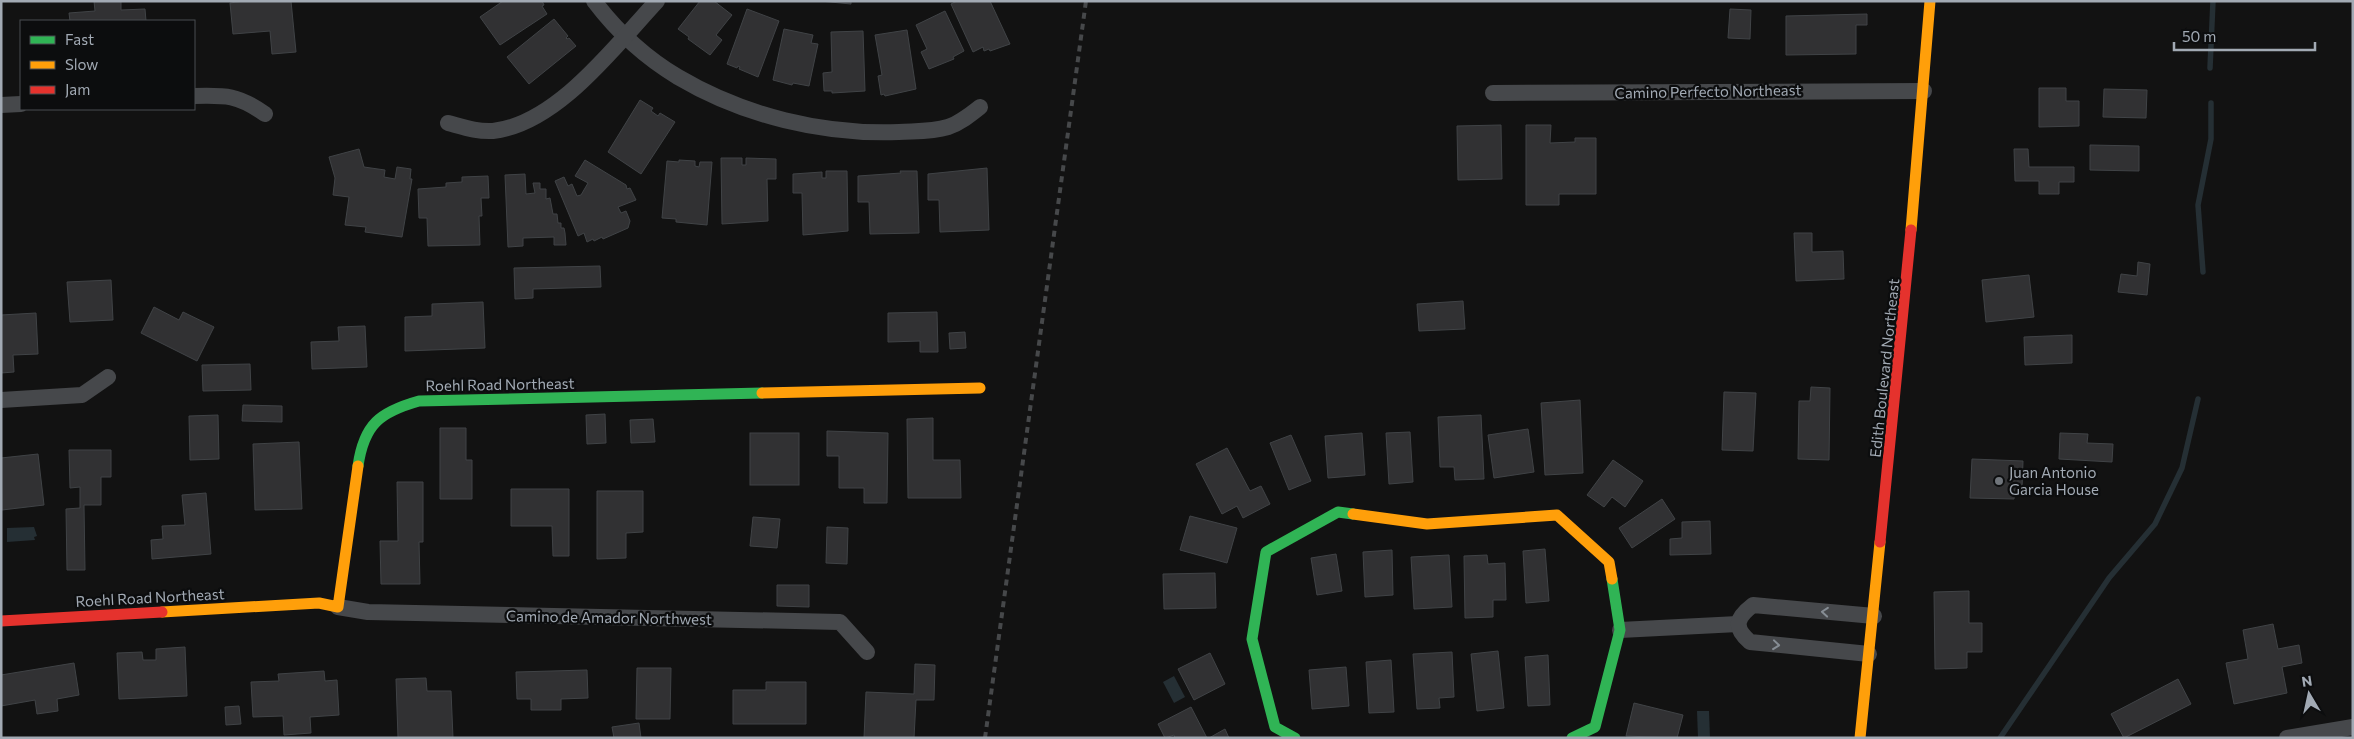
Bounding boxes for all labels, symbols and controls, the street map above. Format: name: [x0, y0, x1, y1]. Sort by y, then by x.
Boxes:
legend: [20, 20, 195, 110]
scale bar: [2174, 20, 2315, 52]
text: 50 m: [2182, 27, 2216, 45]
text: Fast: [65, 30, 94, 48]
text: Slow: [65, 55, 98, 73]
text: Jam: [65, 80, 90, 98]
street label: Camino Perfecto Northeast: [1614, 80, 1802, 102]
street label: Edith Boulevard Northeast: [1866, 278, 1902, 458]
street label: Roehl Road Northeast: [425, 374, 575, 394]
place label: Juan Antonio Garcia House: [2009, 463, 2099, 498]
marker: Juan Antonio Garcia House: [1993, 475, 2005, 487]
street label: Roehl Road Northeast: [75, 584, 225, 610]
street label: Camino de Amador Northwest: [506, 606, 712, 628]
one-way arrow: [1821, 607, 1829, 618]
one-way arrow: [1772, 639, 1780, 650]
north arrow: [2284, 669, 2334, 719]
text: N: [2300, 671, 2313, 690]

